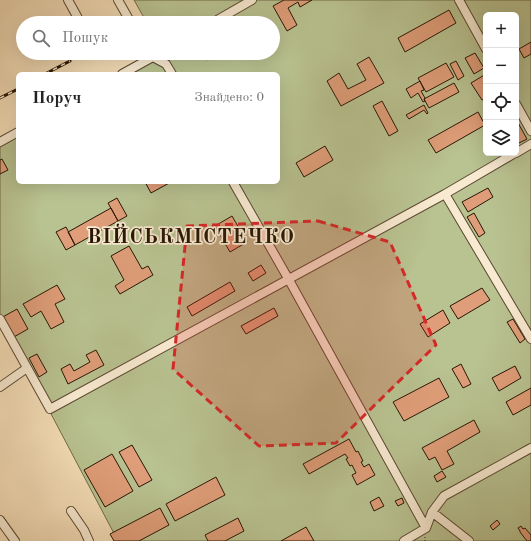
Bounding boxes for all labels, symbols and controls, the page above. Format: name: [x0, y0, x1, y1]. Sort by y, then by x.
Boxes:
map controls: [483, 12, 519, 156]
button: +: [483, 12, 519, 48]
search box: [16, 16, 280, 60]
icon: search: [30, 27, 52, 49]
text: Пошук: [62, 31, 108, 46]
button: −: [483, 48, 519, 84]
button: locate: [483, 84, 519, 120]
text: Поруч: [32, 90, 81, 107]
text: Знайдено: 0: [195, 91, 264, 104]
button: layers: [483, 120, 519, 156]
district label: ВІЙСЬКМІСТЕЧКО: [87, 223, 295, 248]

